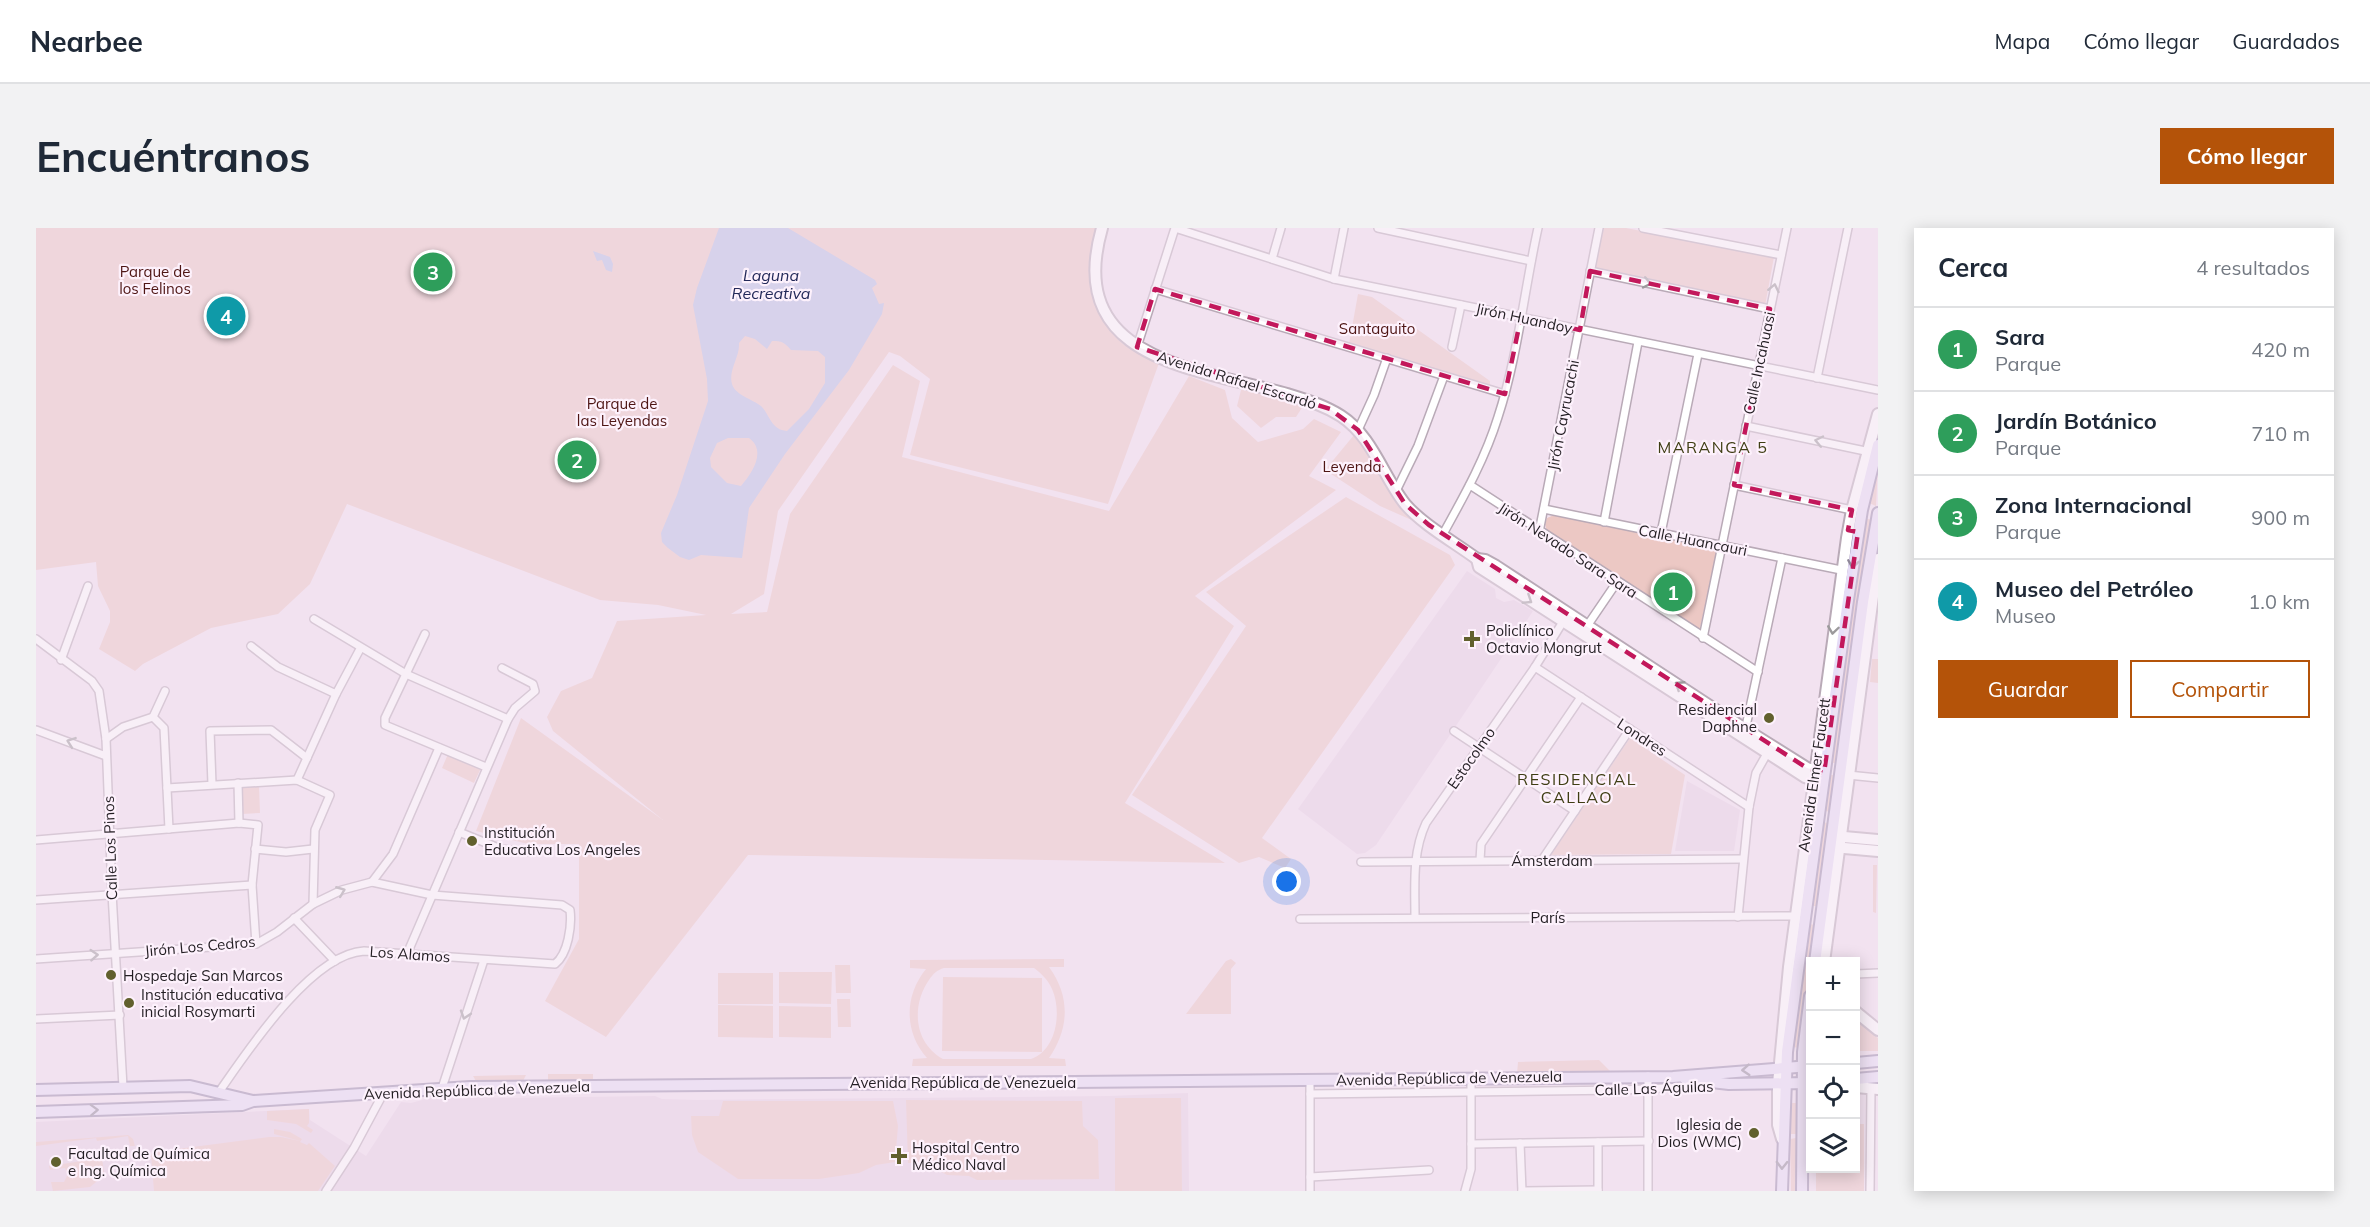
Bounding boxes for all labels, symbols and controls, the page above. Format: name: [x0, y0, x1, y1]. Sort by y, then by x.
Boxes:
text: Nearbee: [30, 24, 143, 59]
text: Mapa: [1995, 28, 2050, 54]
text: Cómo llegar: [2083, 28, 2199, 54]
text: Guardados: [2232, 28, 2340, 54]
button: Cómo llegar: [2160, 128, 2334, 184]
text: Encuéntranos: [36, 130, 310, 183]
pin: 3: [414, 250, 452, 294]
text: Cerca: [1938, 251, 2008, 284]
text: 4 resultados: [2196, 255, 2310, 280]
park label: Parque de los Felinos: [119, 262, 191, 298]
water label: Laguna Recreativa: [732, 265, 811, 303]
one-way arrow: [1642, 276, 1652, 289]
one-way arrow: [1767, 283, 1780, 293]
pin: 4: [206, 294, 246, 338]
street label: Jirón Huandoy: [1474, 298, 1574, 338]
street label: Calle Incahuasi: [1739, 310, 1779, 416]
park label: Santaguito: [1339, 319, 1415, 338]
text: Sara: [1995, 323, 2045, 351]
text: 1: [1952, 337, 1964, 362]
text: 420 m: [2251, 337, 2310, 362]
street label: Avenida Rafael Escardó: [1155, 347, 1319, 413]
text: Parque: [1995, 351, 2061, 376]
street label: Jirón Cayrucachi: [1543, 358, 1583, 472]
park label: Parque de las Leyendas: [577, 394, 667, 430]
text: Jardín Botánico: [1995, 407, 2157, 435]
text: 2: [1952, 421, 1964, 446]
text: 710 m: [2251, 421, 2310, 446]
one-way arrow: [1814, 435, 1824, 448]
text: Parque: [1995, 435, 2061, 460]
district label: MARANGA 5: [1658, 437, 1768, 457]
pin: 2: [558, 438, 596, 482]
park label: Leyenda: [1323, 457, 1381, 476]
text: Zona Internacional: [1995, 491, 2192, 519]
street label: Jirón Nevado Sara Sara: [1495, 498, 1641, 602]
text: 3: [1952, 505, 1964, 530]
text: 900 m: [2251, 505, 2310, 530]
text: Parque: [1995, 519, 2061, 544]
street label: Calle Huancauri: [1637, 520, 1749, 560]
one-way arrow: [1847, 559, 1860, 569]
pin: 1: [1654, 570, 1692, 614]
text: Museo del Petróleo: [1995, 575, 2194, 603]
text: 4: [1952, 589, 1964, 614]
text: 1.0 km: [2248, 589, 2310, 614]
one-way arrow: [1521, 592, 1532, 603]
text: Museo: [1995, 603, 2056, 628]
place label: Policlínico Octavio Mongrut: [1486, 621, 1602, 657]
one-way arrow: [1828, 625, 1840, 634]
marker: Policlínico Octavio Mongrut: [1463, 630, 1481, 648]
button: Guardar: [1938, 660, 2118, 718]
button: Compartir: [2130, 660, 2310, 718]
one-way arrow: [1675, 681, 1686, 692]
street label: Avenida Elmer Faucett: [1794, 697, 1834, 853]
place label: Residencial Daphne: [1678, 700, 1757, 736]
marker: Residencial Daphne: [1762, 711, 1776, 725]
street label: Londres: [1614, 714, 1670, 760]
street label: Estocolmo: [1443, 723, 1499, 793]
one-way arrow: [67, 737, 78, 749]
district label: RESIDENCIAL CALLAO: [1517, 769, 1637, 807]
street label: Calle Los Pinos: [99, 796, 121, 900]
place label: Institución Educativa Los Angeles: [484, 823, 641, 859]
marker: Institución Educativa Los Angeles: [465, 834, 479, 848]
street label: Ámsterdam: [1511, 851, 1593, 870]
your location: [1272, 867, 1301, 896]
one-way arrow: [335, 886, 346, 898]
street label: París: [1531, 908, 1565, 927]
street label: Jirón Los Cedros: [144, 932, 256, 960]
street label: Los Alamos: [369, 942, 451, 966]
one-way arrow: [90, 948, 99, 961]
map controls: [1806, 957, 1860, 1173]
button: +: [1806, 957, 1860, 1011]
place label: Hospedaje San Marcos: [123, 966, 283, 985]
marker: Hospedaje San Marcos: [104, 968, 118, 982]
place label: Institución educativa inicial Rosymarti: [141, 985, 284, 1021]
marker: Institución educativa inicial Rosymarti: [122, 996, 136, 1010]
one-way arrow: [460, 1009, 473, 1020]
button: −: [1806, 1011, 1860, 1065]
one-way arrow: [1742, 1064, 1751, 1077]
button: locate: [1806, 1065, 1860, 1119]
street label: Avenida República de Venezuela: [1336, 1067, 1562, 1089]
street label: Avenida República de Venezuela: [850, 1073, 1076, 1092]
street label: Calle Las Águilas: [1594, 1076, 1714, 1100]
street label: Avenida República de Venezuela: [364, 1077, 590, 1103]
one-way arrow: [90, 1104, 99, 1116]
place label: Iglesia de Dios (WMC): [1658, 1115, 1742, 1151]
button: layers: [1806, 1119, 1860, 1173]
marker: Iglesia de Dios (WMC): [1747, 1126, 1761, 1140]
place label: Hospital Centro Médico Naval: [912, 1138, 1020, 1174]
place label: Facultad de Química e Ing. Química: [68, 1144, 210, 1180]
marker: Hospital Centro Médico Naval: [890, 1147, 908, 1165]
marker: Facultad de Química e Ing. Química: [49, 1155, 63, 1169]
one-way arrow: [1776, 1161, 1788, 1170]

